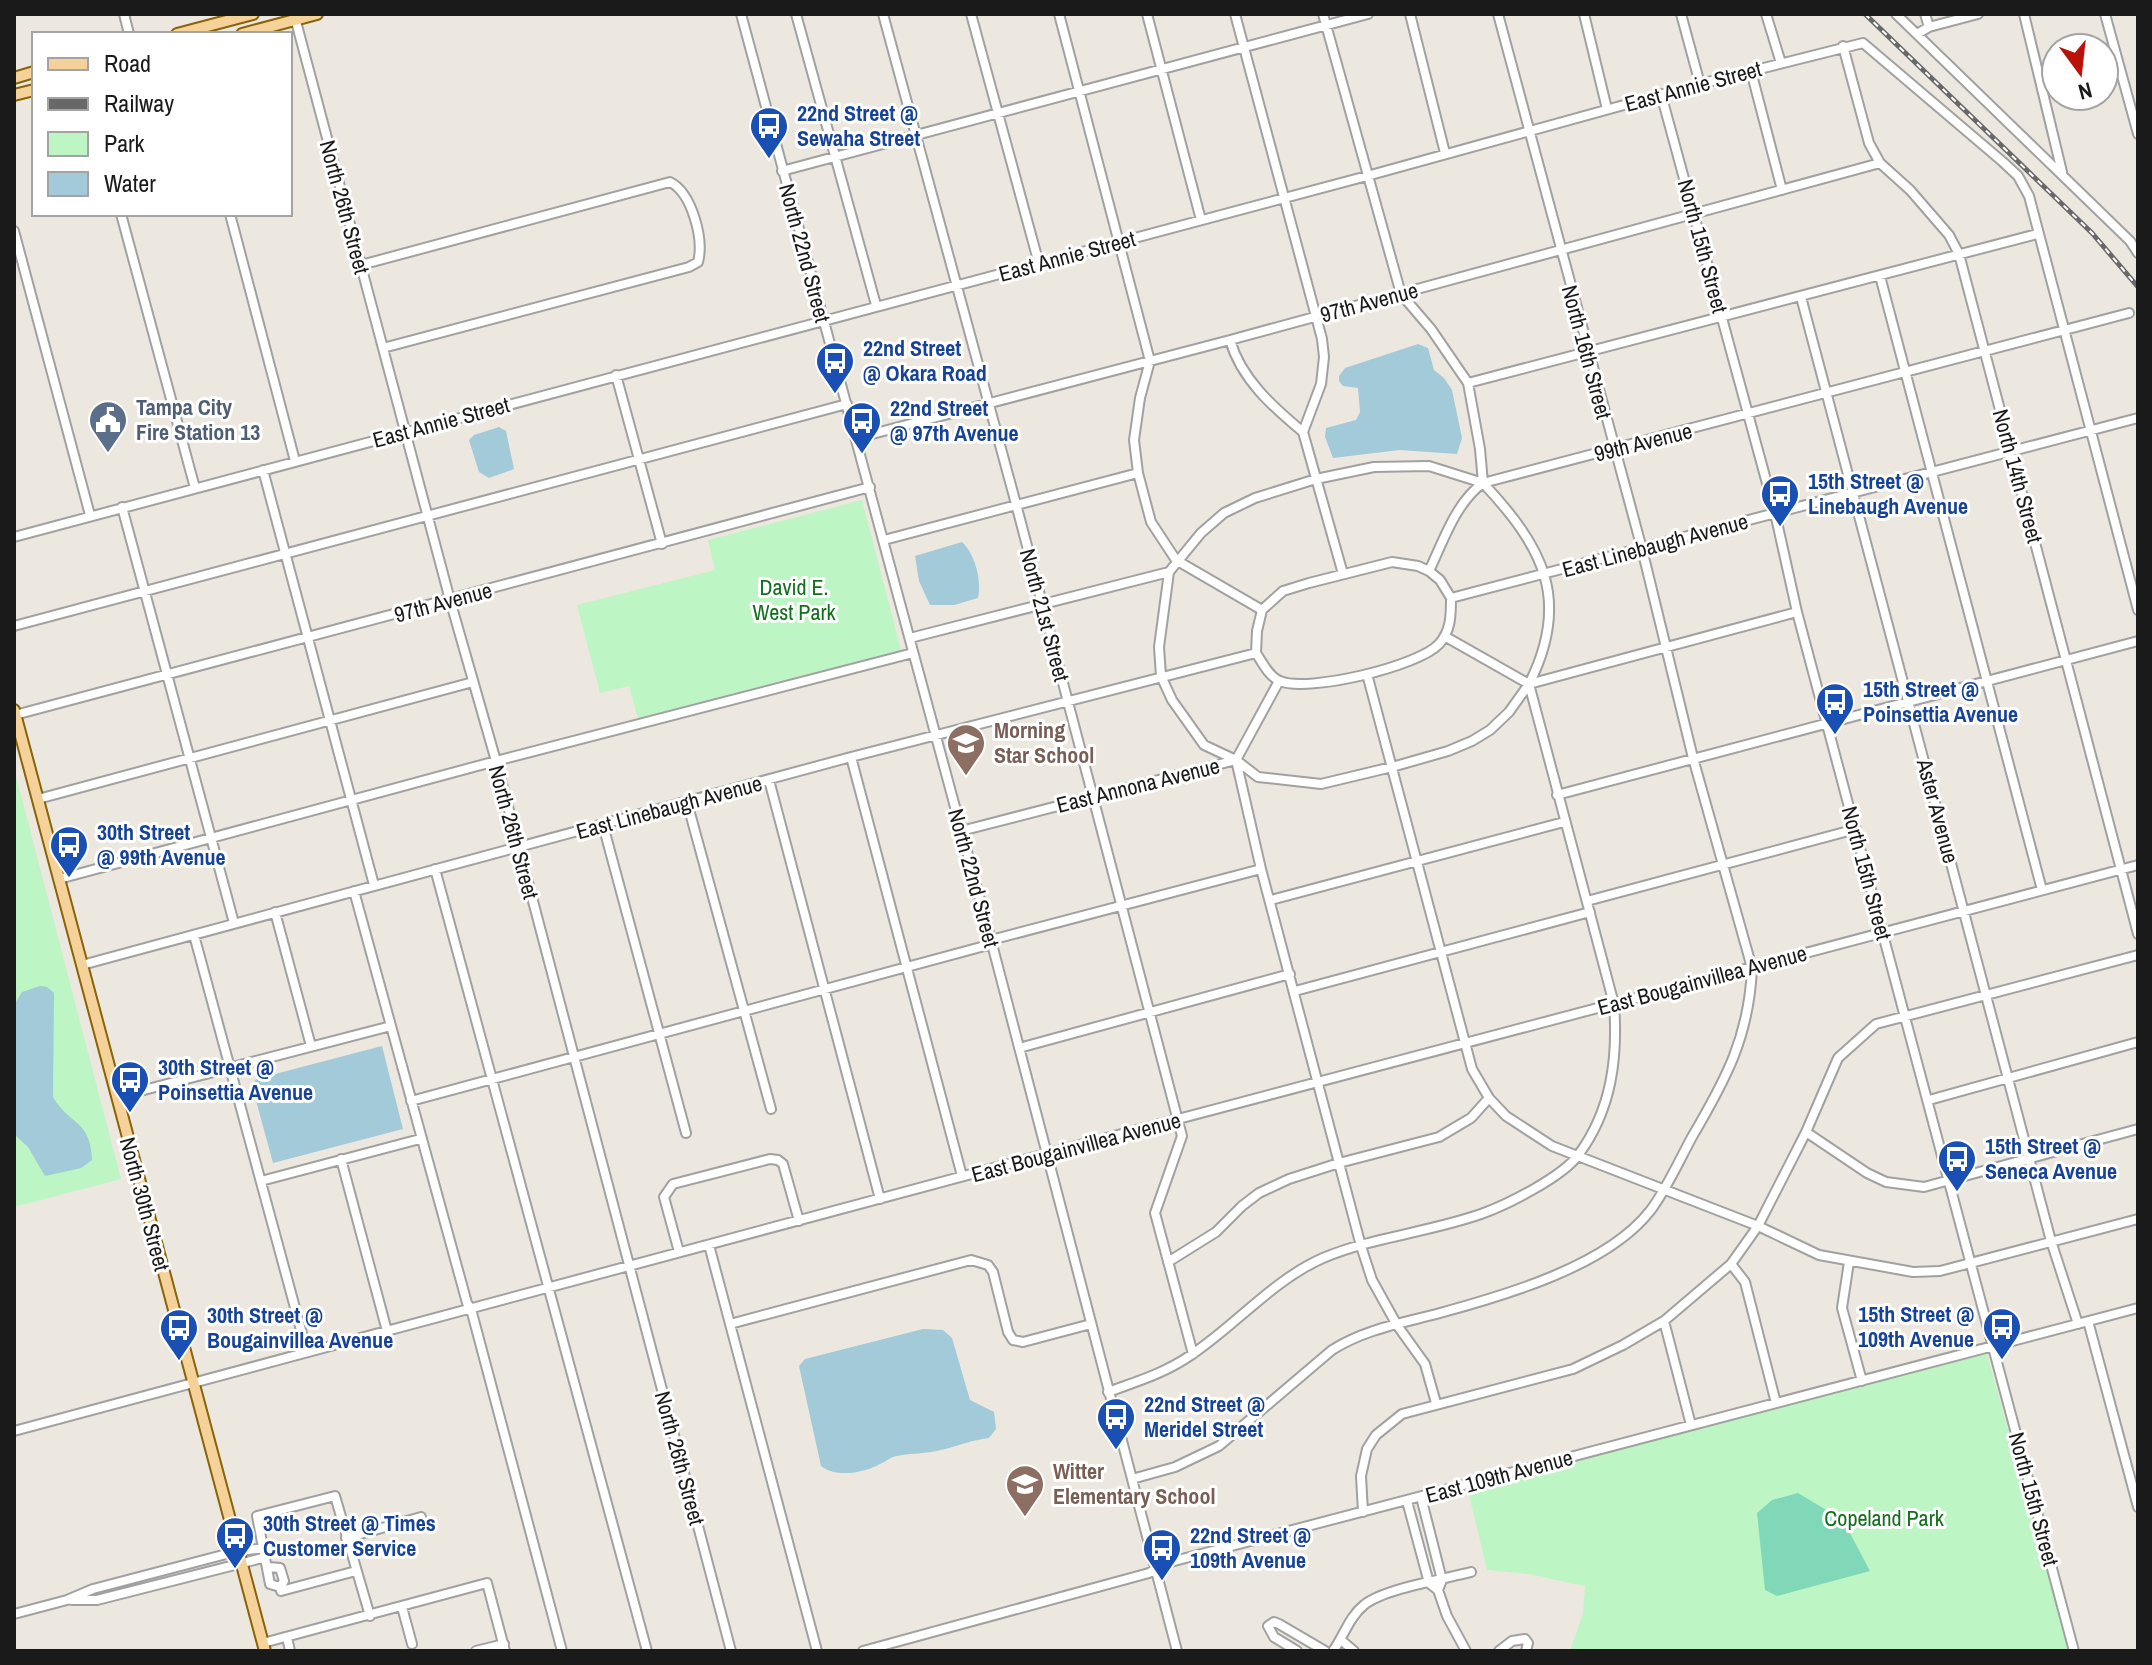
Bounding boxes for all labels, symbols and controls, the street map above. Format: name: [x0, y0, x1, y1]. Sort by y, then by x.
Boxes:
legend: [32, 32, 292, 216]
north arrow: [2040, 32, 2120, 112]
text: Road: [104, 47, 151, 79]
street label: East Annie Street: [1621, 53, 1765, 119]
text: N: [2075, 75, 2095, 107]
text: Railway: [104, 87, 174, 119]
place label: 22nd Street @ Sewaha Street: [797, 98, 920, 153]
bus stop icon: 22nd Street @ Sewaha Street: [748, 105, 790, 160]
text: Park: [104, 127, 145, 159]
street label: North 26th Street: [313, 137, 377, 277]
text: Water: [104, 167, 156, 199]
street label: North 15th Street: [1671, 176, 1735, 316]
street label: North 22nd Street: [772, 180, 838, 326]
street label: East Annie Street: [995, 223, 1139, 289]
street label: 97th Avenue: [1317, 275, 1421, 329]
street label: North 16th Street: [1555, 282, 1619, 422]
place label: 22nd Street @ Okara Road: [863, 333, 987, 388]
bus stop icon: 22nd Street @ Okara Road: [814, 340, 856, 395]
street label: East Annie Street: [369, 389, 513, 455]
place label: Tampa City Fire Station 13: [136, 392, 260, 447]
place label: 22nd Street @ 97th Avenue: [890, 393, 1019, 448]
public building icon: Tampa City Fire Station 13: [87, 399, 129, 454]
bus stop icon: 22nd Street @ 97th Avenue: [841, 400, 883, 455]
street label: North 14th Street: [1986, 406, 2050, 546]
street label: 99th Avenue: [1591, 415, 1695, 469]
place label: 15th Street @ Linebaugh Avenue: [1808, 466, 1968, 521]
bus stop icon: 15th Street @ Linebaugh Avenue: [1759, 473, 1801, 528]
street label: East Linebaugh Avenue: [1559, 506, 1751, 584]
street label: North 21st Street: [1013, 545, 1077, 685]
park label: David E. West Park: [753, 572, 836, 627]
street label: 97th Avenue: [391, 575, 495, 629]
place label: 15th Street @ Poinsettia Avenue: [1863, 674, 2018, 729]
bus stop icon: 15th Street @ Poinsettia Avenue: [1814, 681, 1856, 736]
place label: Morning Star School: [994, 715, 1094, 770]
school or university icon: Morning Star School: [945, 722, 987, 777]
street label: East Annona Avenue: [1053, 750, 1223, 820]
street label: Aster Avenue: [1909, 754, 1966, 867]
street label: North 26th Street: [482, 762, 546, 902]
street label: East Linebaugh Avenue: [573, 768, 765, 846]
street label: North 15th Street: [1835, 803, 1899, 943]
street label: North 22nd Street: [941, 805, 1007, 951]
place label: 30th Street @ 99th Avenue: [97, 817, 226, 872]
bus stop icon: 30th Street @ 99th Avenue: [48, 824, 90, 879]
street label: East Bougainvillea Avenue: [1594, 938, 1810, 1022]
place label: 30th Street @ Poinsettia Avenue: [158, 1052, 313, 1107]
bus stop icon: 30th Street @ Poinsettia Avenue: [109, 1059, 151, 1114]
street label: East Bougainvillea Avenue: [968, 1105, 1184, 1189]
place label: 15th Street @ Seneca Avenue: [1985, 1131, 2117, 1186]
street label: North 30th Street: [113, 1134, 177, 1274]
bus stop icon: 15th Street @ Seneca Avenue: [1936, 1138, 1978, 1193]
place label: 15th Street @ 109th Avenue: [1858, 1299, 1974, 1354]
place label: 30th Street @ Bougainvillea Avenue: [207, 1300, 393, 1355]
bus stop icon: 15th Street @ 109th Avenue: [1981, 1306, 2023, 1361]
bus stop icon: 30th Street @ Bougainvillea Avenue: [158, 1307, 200, 1362]
street label: North 26th Street: [648, 1388, 712, 1528]
place label: 22nd Street @ Meridel Street: [1144, 1389, 1265, 1444]
bus stop icon: 22nd Street @ Meridel Street: [1095, 1396, 1137, 1451]
street label: North 15th Street: [2002, 1429, 2066, 1569]
street label: East 109th Avenue: [1422, 1442, 1576, 1510]
place label: Witter Elementary School: [1053, 1456, 1215, 1511]
school or university icon: Witter Elementary School: [1004, 1463, 1046, 1518]
park label: Copeland Park: [1824, 1503, 1945, 1533]
place label: 30th Street @ Times Customer Service: [263, 1508, 436, 1563]
bus stop icon: 30th Street @ Times Customer Service: [214, 1515, 256, 1570]
place label: 22nd Street @ 109th Avenue: [1190, 1520, 1311, 1575]
bus stop icon: 22nd Street @ 109th Avenue: [1141, 1527, 1183, 1582]

